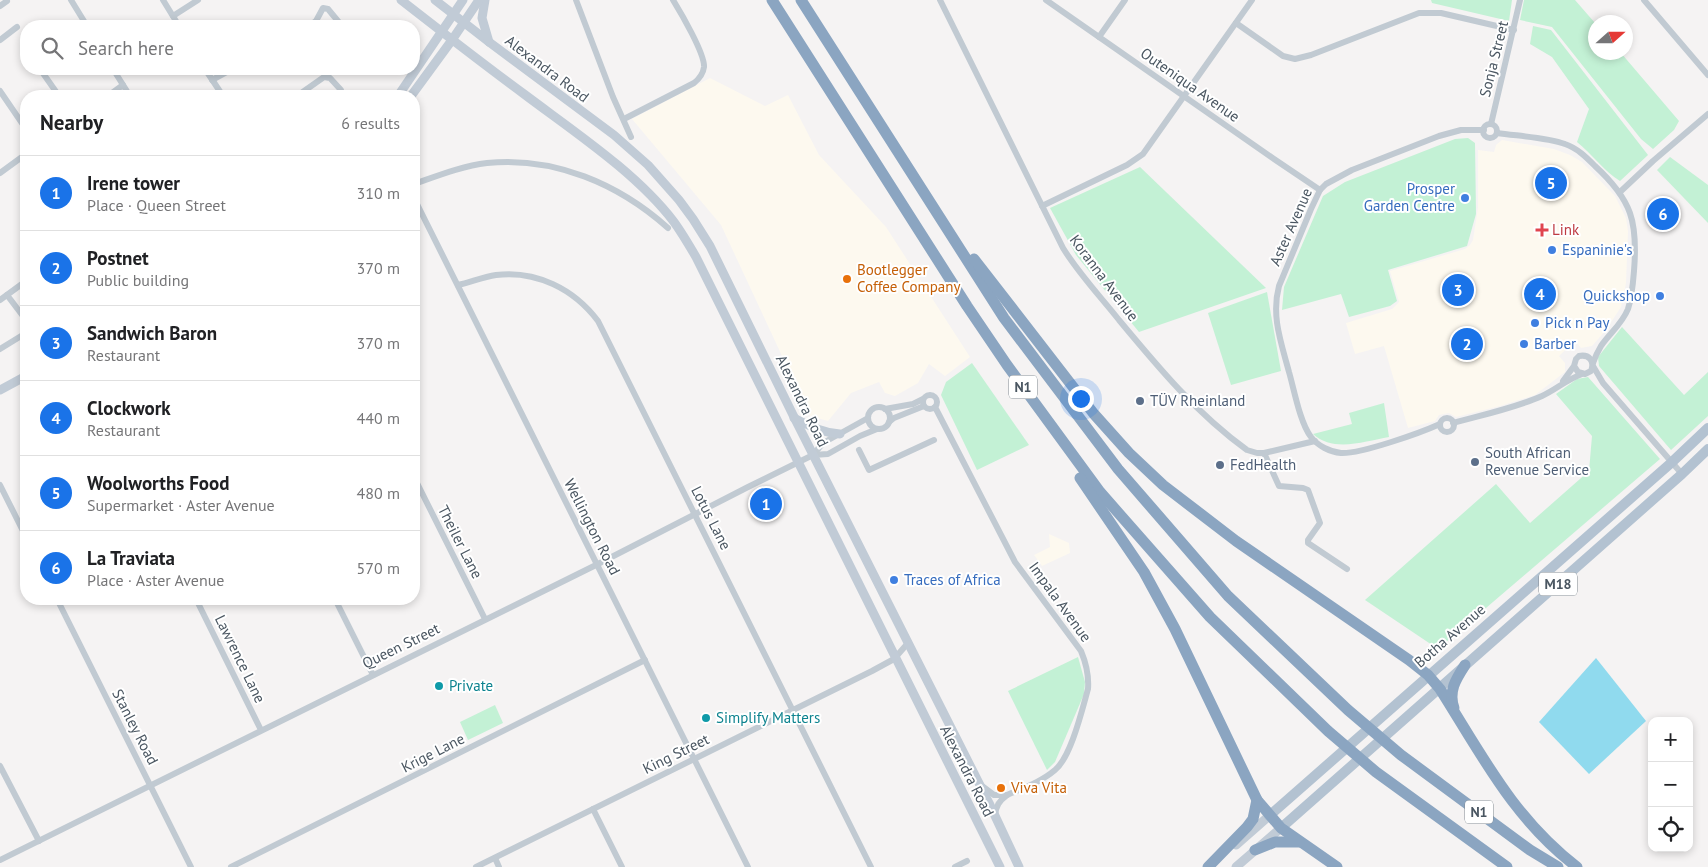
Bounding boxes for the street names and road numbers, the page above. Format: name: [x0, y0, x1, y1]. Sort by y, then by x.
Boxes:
street label: Sonja Street: [1475, 19, 1512, 99]
street label: Alexandra Road: [502, 31, 593, 106]
street label: Outeniqua Avenue: [1137, 43, 1244, 126]
street label: Aster Avenue: [1265, 185, 1316, 269]
street label: Koranna Avenue: [1066, 231, 1143, 325]
street label: Alexandra Road: [772, 352, 833, 450]
road number: N1: [1009, 376, 1037, 398]
street label: Wellington Road: [560, 476, 625, 578]
street label: Lotus Lane: [687, 483, 736, 553]
street label: Theiler Lane: [434, 502, 487, 582]
street label: Impala Avenue: [1025, 558, 1096, 645]
road number: M18: [1539, 572, 1577, 596]
street label: Botha Avenue: [1410, 600, 1489, 672]
street label: Lawrence Lane: [211, 612, 270, 706]
street label: Queen Street: [359, 619, 443, 672]
street label: Stanley Road: [108, 686, 163, 768]
street label: Alexandra Road: [936, 722, 999, 820]
street label: Krige Lane: [398, 729, 467, 777]
street label: King Street: [639, 729, 712, 778]
road number: N1: [1465, 800, 1493, 824]

